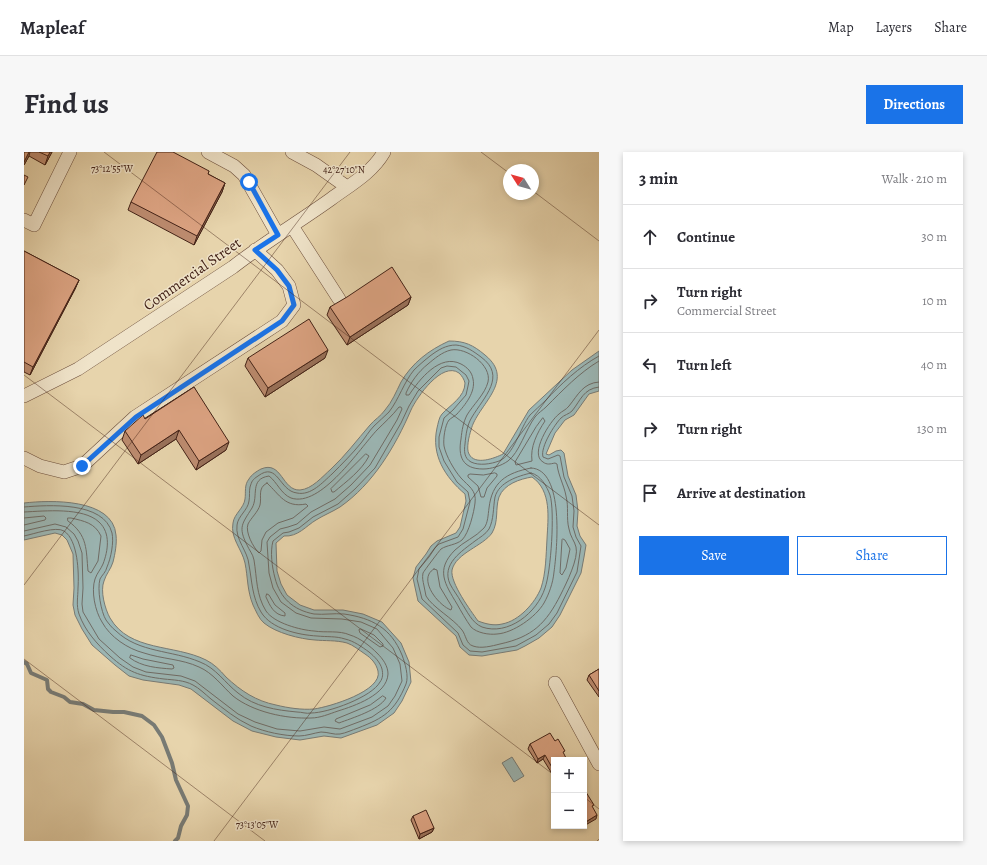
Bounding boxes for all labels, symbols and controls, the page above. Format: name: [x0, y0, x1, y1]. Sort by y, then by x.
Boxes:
text: Mapleaf: [20, 15, 85, 41]
text: Map: [828, 18, 854, 37]
text: Layers: [876, 18, 912, 37]
text: Share: [934, 18, 967, 37]
text: Find us: [24, 85, 109, 123]
button: Directions: [866, 85, 963, 124]
text: 73°12'55"W: [91, 162, 134, 175]
text: 42°27'10"N: [323, 163, 365, 176]
north arrow: [503, 164, 539, 200]
text: 3 min: [639, 167, 678, 190]
text: Walk · 210 m: [882, 170, 947, 187]
route start: [240, 173, 258, 191]
icon: ahead: [639, 226, 661, 248]
text: Continue: [677, 227, 735, 247]
text: 30 m: [921, 228, 947, 245]
street label: Commercial Street: [139, 233, 245, 315]
text: Turn right: [677, 282, 742, 302]
icon: right: [639, 290, 661, 312]
text: 10 m: [922, 292, 947, 309]
text: Commercial Street: [677, 302, 777, 319]
icon: left: [639, 354, 661, 376]
text: Turn left: [677, 355, 732, 375]
text: 40 m: [921, 356, 947, 373]
icon: right: [639, 418, 661, 440]
text: Turn right: [677, 419, 742, 439]
text: 130 m: [917, 420, 947, 437]
route end: [73, 457, 91, 475]
icon: arrive: [639, 482, 661, 504]
text: Arrive at destination: [677, 483, 806, 503]
button: Save: [639, 536, 789, 575]
button: Share: [797, 536, 947, 575]
map controls: [551, 757, 587, 829]
button: +: [551, 757, 587, 793]
button: −: [551, 793, 587, 829]
text: 73°13'05"W: [236, 818, 279, 831]

